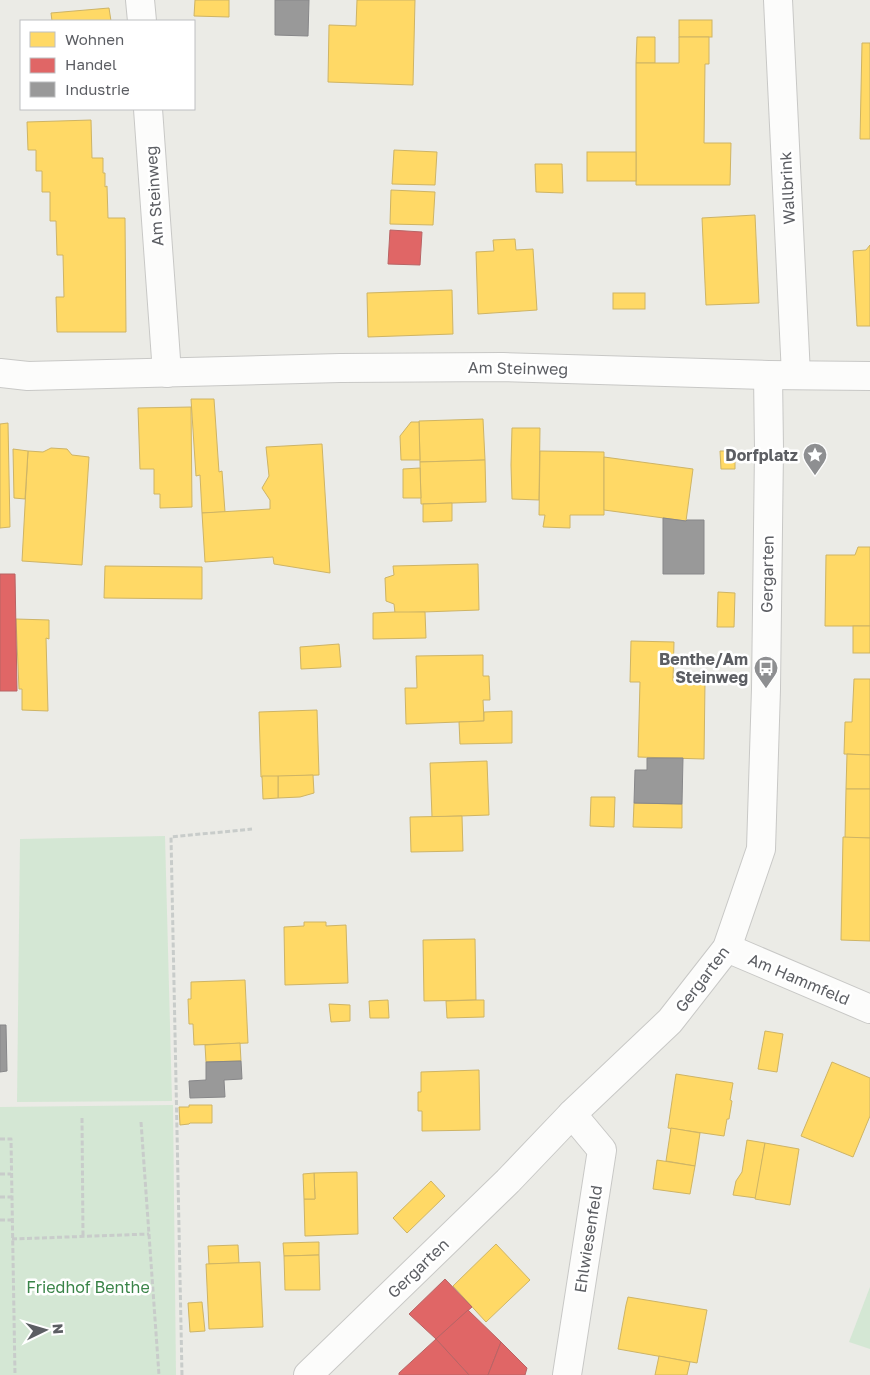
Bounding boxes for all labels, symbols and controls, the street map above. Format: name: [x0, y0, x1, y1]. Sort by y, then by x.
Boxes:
legend: [20, 20, 195, 110]
text: Wohnen: [65, 30, 124, 48]
text: Handel: [65, 55, 117, 73]
text: Industrie: [65, 80, 130, 98]
street label: Am Steinweg: [141, 145, 167, 247]
street label: Wallbrink: [775, 151, 799, 225]
street label: Am Steinweg: [468, 357, 568, 379]
place icon: Dorfplatz: [802, 442, 828, 476]
place label: Dorfplatz: [725, 445, 798, 465]
street label: Gergarten: [756, 535, 778, 613]
place label: Benthe/Am Steinweg: [659, 649, 748, 687]
bus stop icon: Benthe/Am Steinweg: [753, 655, 779, 689]
street label: Gergarten: [671, 942, 733, 1016]
street label: Am Hammfeld: [745, 949, 853, 1009]
street label: Ehlwiesenfeld: [570, 1184, 606, 1294]
street label: Gergarten: [383, 1234, 453, 1302]
park label: Friedhof Benthe: [26, 1277, 150, 1297]
north arrow: [20, 1305, 70, 1355]
text: N: [50, 1323, 67, 1335]

